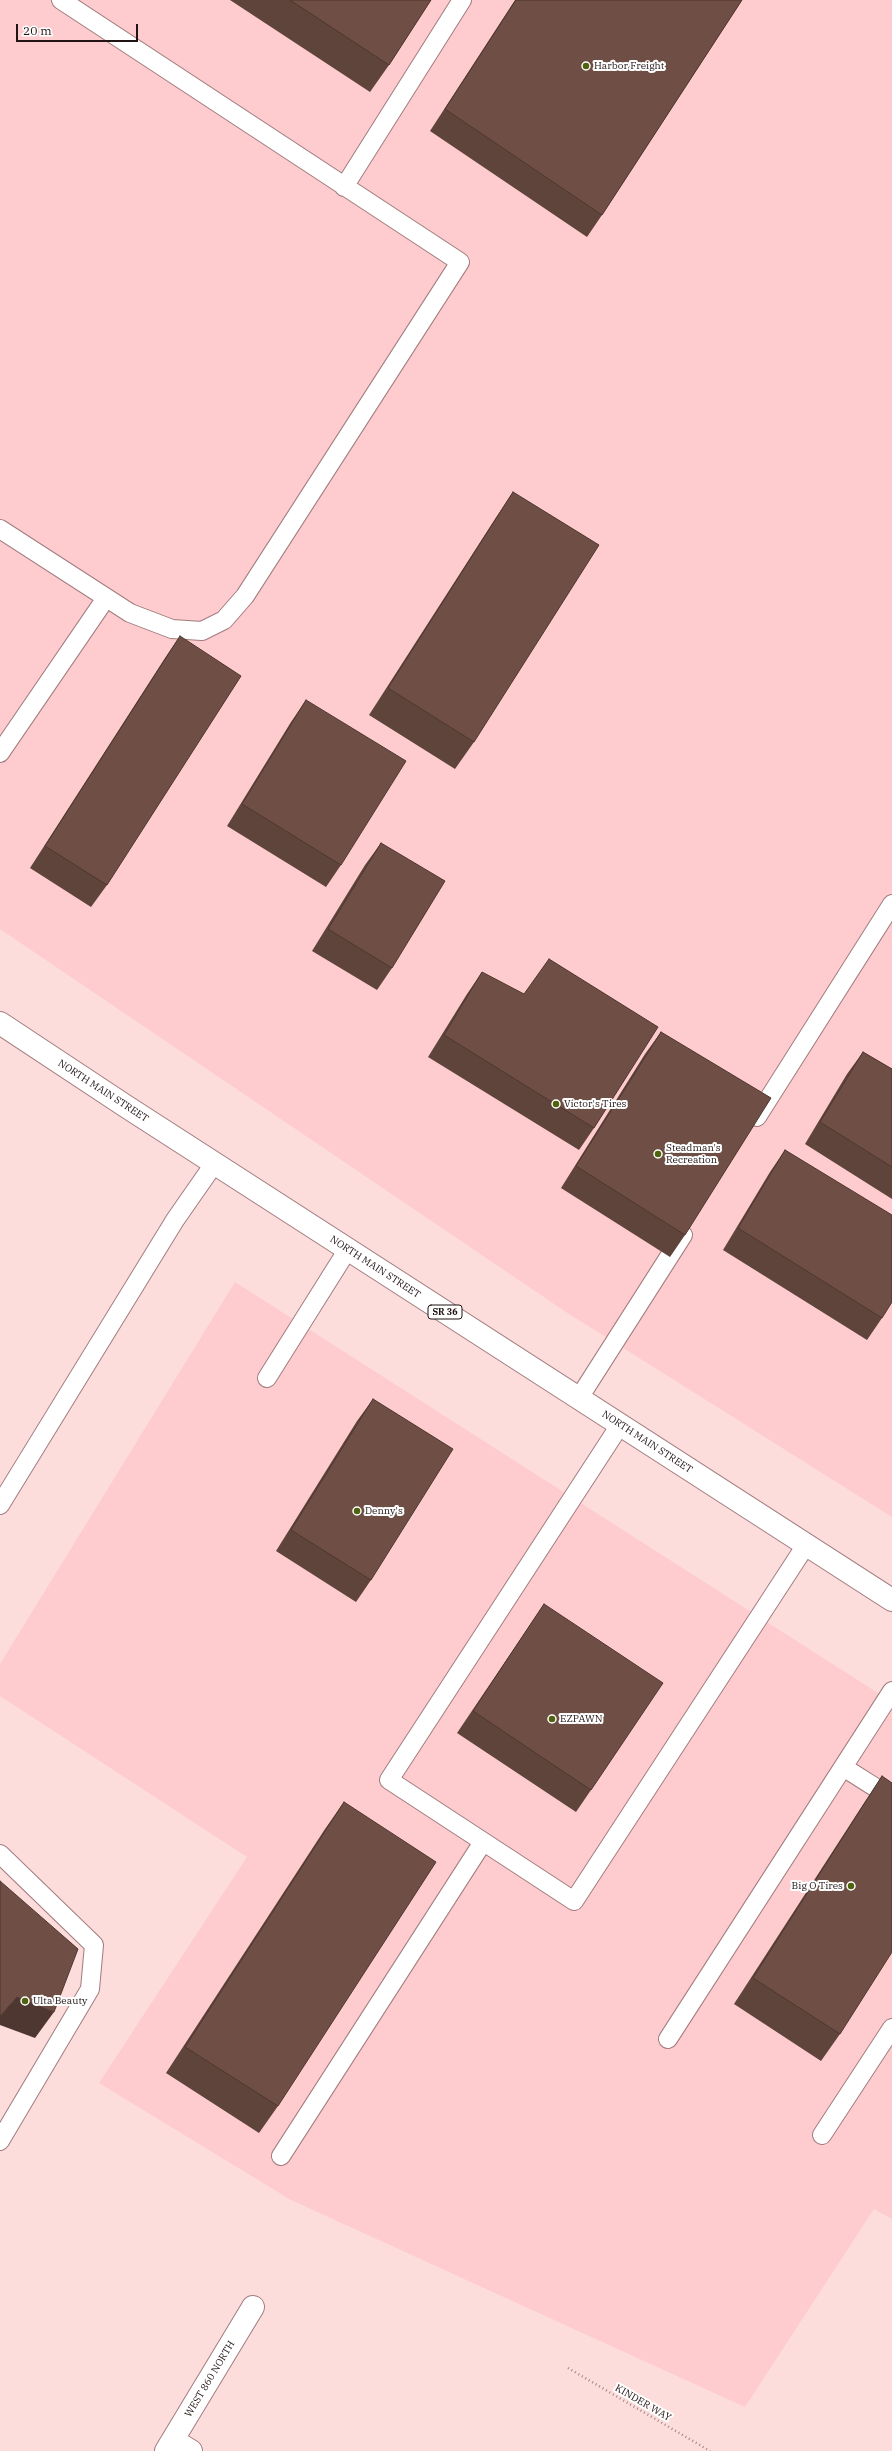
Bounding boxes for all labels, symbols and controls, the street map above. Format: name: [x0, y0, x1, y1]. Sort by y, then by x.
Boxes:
scale bar: [18, 16, 140, 42]
text: 20 m: [23, 23, 52, 38]
place label: Harbor Freight: [594, 60, 664, 72]
marker: Harbor Freight: [581, 61, 591, 71]
street label: NORTH MAIN STREET: [55, 1057, 151, 1125]
place label: Victor's Tires: [564, 1098, 626, 1110]
marker: Victor's Tires: [551, 1099, 561, 1109]
place label: Steadman's Recreation: [666, 1142, 721, 1166]
marker: Steadman's Recreation: [653, 1149, 663, 1159]
street label: NORTH MAIN STREET: [327, 1233, 423, 1301]
road number: SR 36: [428, 1305, 462, 1319]
street label: NORTH MAIN STREET: [599, 1408, 695, 1476]
place label: Denny's: [365, 1505, 403, 1517]
marker: Denny's: [352, 1506, 362, 1516]
place label: EZPAWN: [560, 1713, 603, 1725]
marker: EZPAWN: [547, 1714, 557, 1724]
place label: Big O Tires: [792, 1880, 843, 1892]
marker: Big O Tires: [846, 1881, 856, 1891]
place label: Ulta Beauty: [33, 1995, 87, 2007]
marker: Ulta Beauty: [20, 1996, 30, 2006]
street label: WEST 860 NORTH: [183, 2339, 237, 2419]
street label: KINDER WAY: [613, 2382, 673, 2424]

